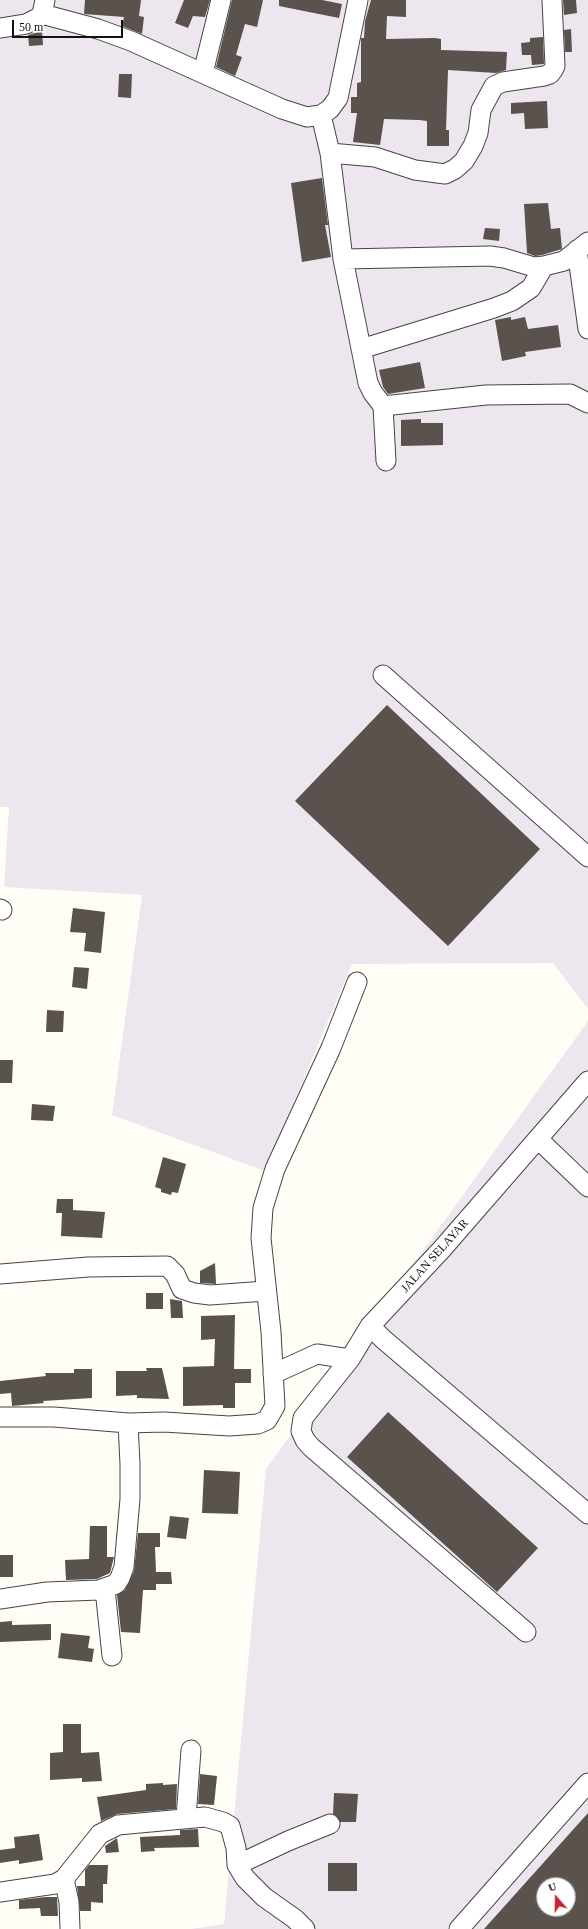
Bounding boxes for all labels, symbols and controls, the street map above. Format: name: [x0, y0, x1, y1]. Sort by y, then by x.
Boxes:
scale bar: [14, 12, 125, 38]
text: 50 m: [19, 20, 43, 34]
street label: JALAN SELAYAR: [398, 1216, 472, 1296]
north arrow: [536, 1877, 576, 1917]
text: U: [546, 1880, 558, 1894]

